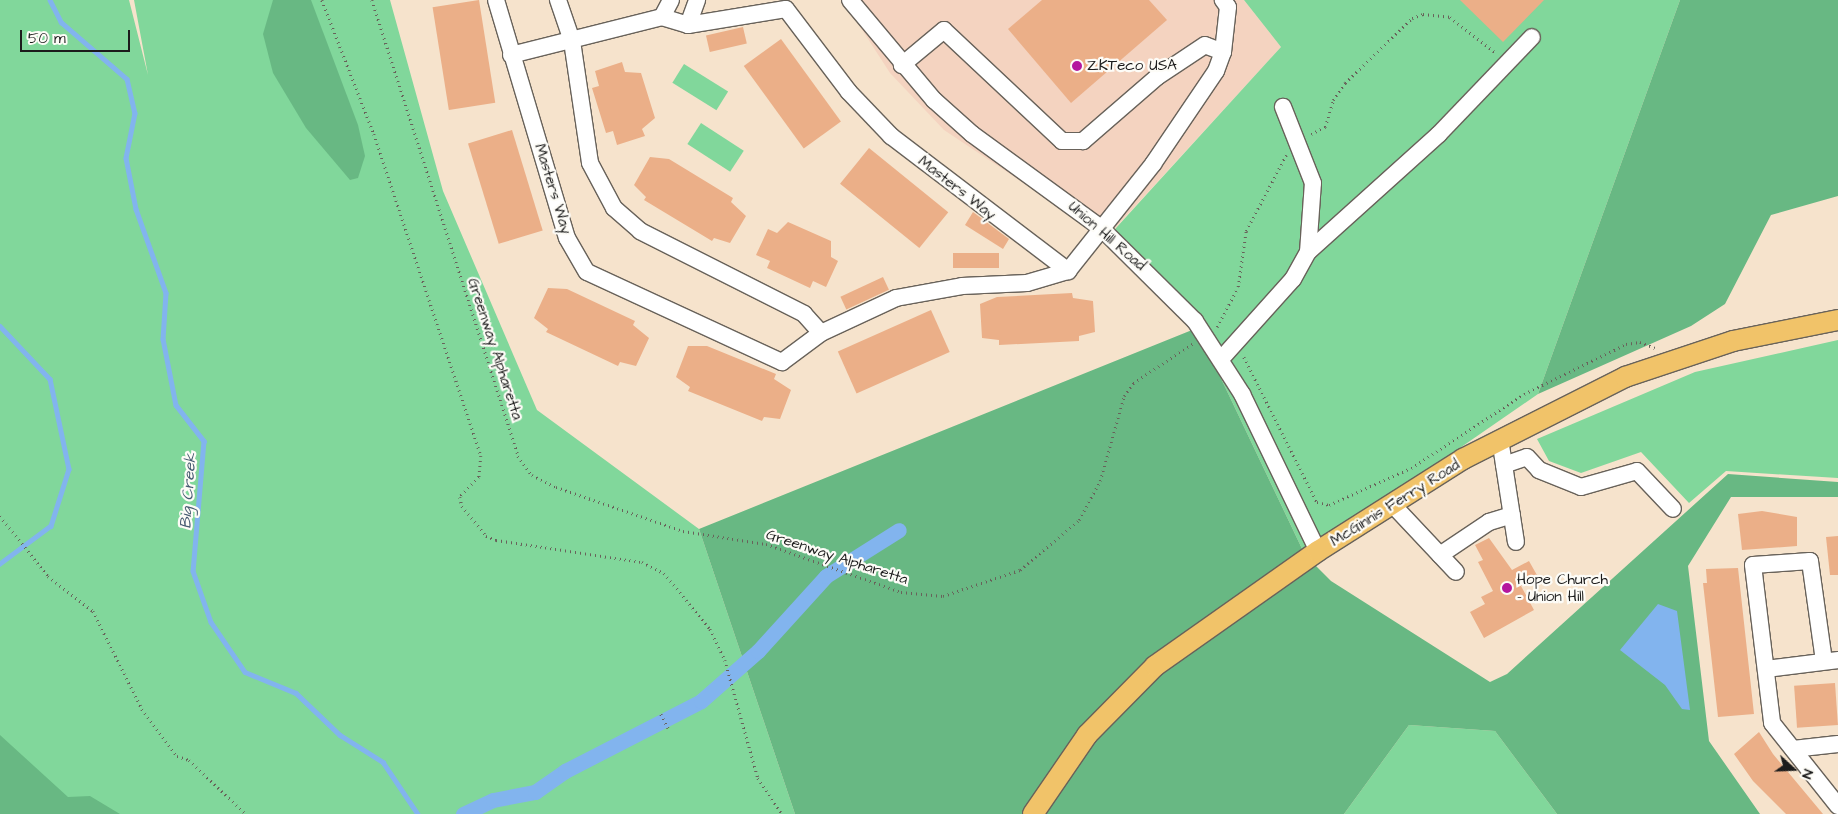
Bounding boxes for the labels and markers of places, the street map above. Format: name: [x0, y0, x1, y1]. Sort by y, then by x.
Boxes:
place label: ZKTeco USA: [1087, 57, 1177, 75]
marker: ZKTeco USA: [1071, 60, 1083, 72]
place label: Hope Church - Union Hill: [1517, 570, 1608, 605]
marker: Hope Church - Union Hill: [1501, 582, 1513, 594]

